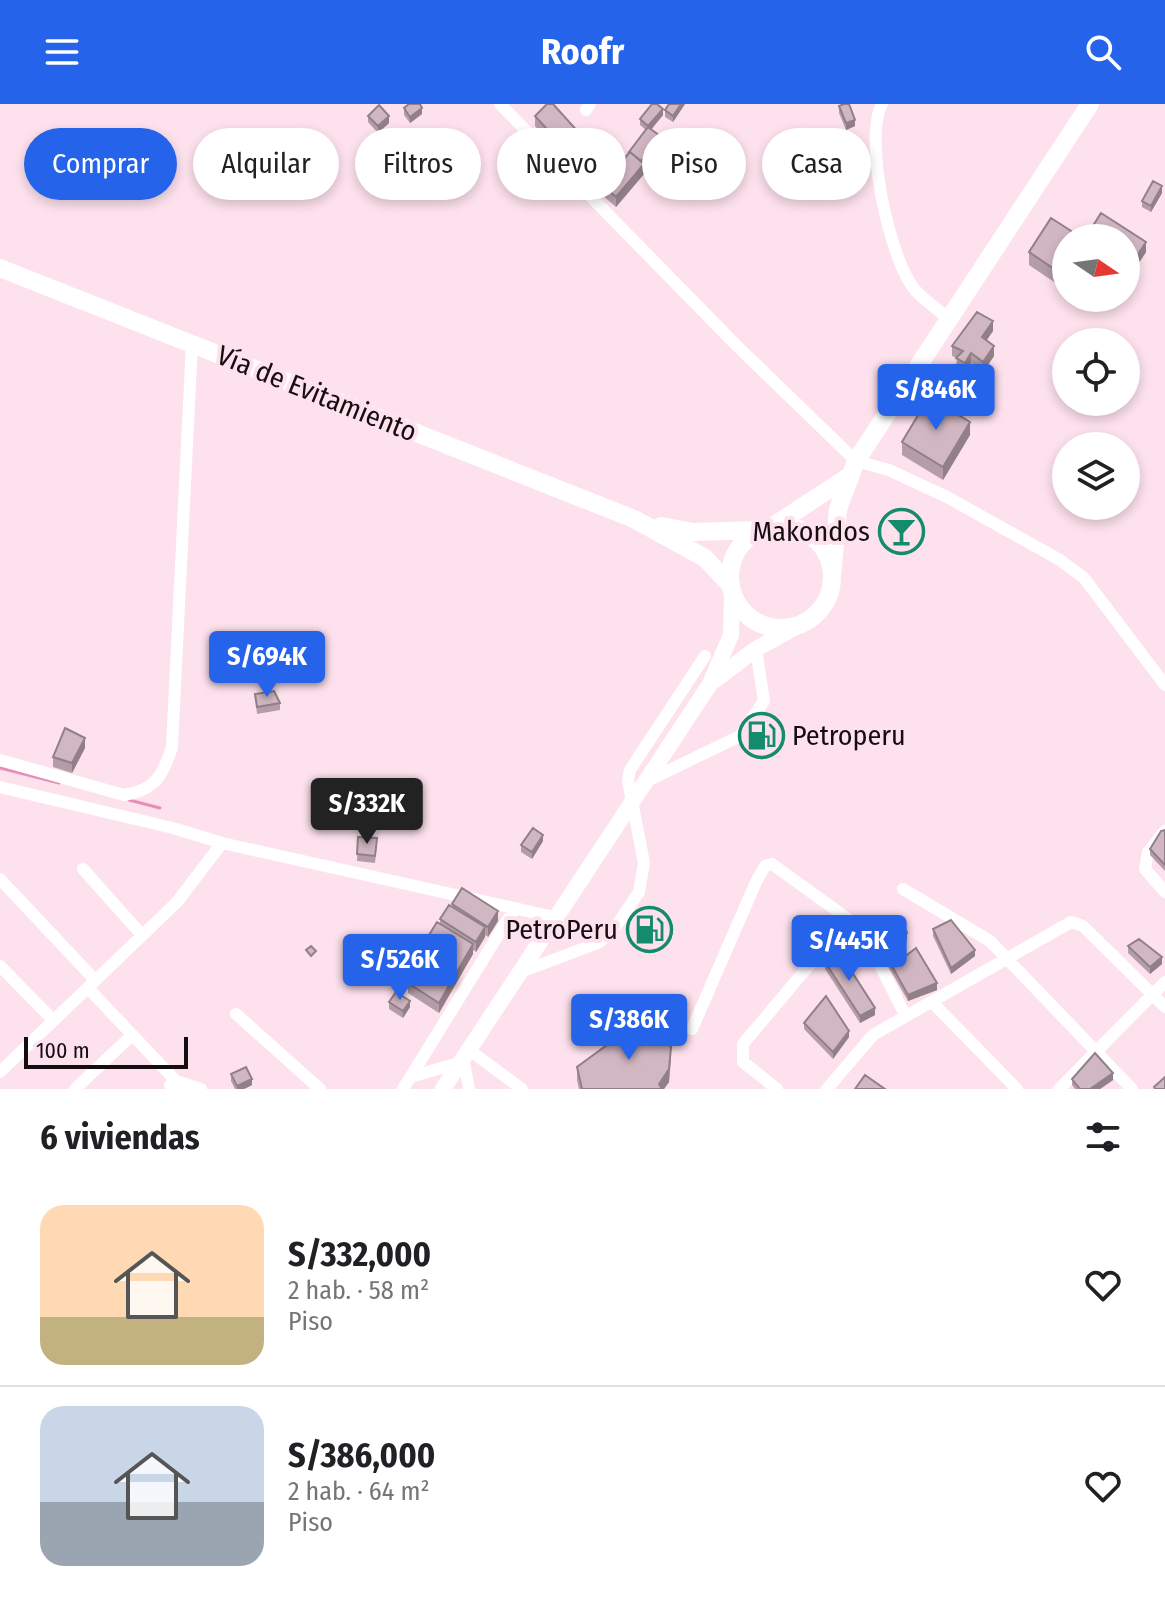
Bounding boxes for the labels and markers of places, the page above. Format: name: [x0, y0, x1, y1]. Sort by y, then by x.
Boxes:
pin: S/846K: [871, 364, 1001, 432]
bar icon: Makondos: [877, 507, 925, 555]
place label: Makondos: [752, 515, 870, 548]
pin: S/694K: [202, 631, 332, 699]
fuel station icon: Petroperu: [737, 711, 785, 759]
place label: Petroperu: [792, 719, 906, 752]
pin: S/332K: [302, 778, 432, 846]
fuel station icon: PetroPeru: [625, 905, 673, 953]
place label: PetroPeru: [505, 913, 618, 946]
pin: S/445K: [784, 915, 914, 983]
pin: S/526K: [335, 934, 465, 1002]
pin: S/386K: [564, 994, 694, 1062]

